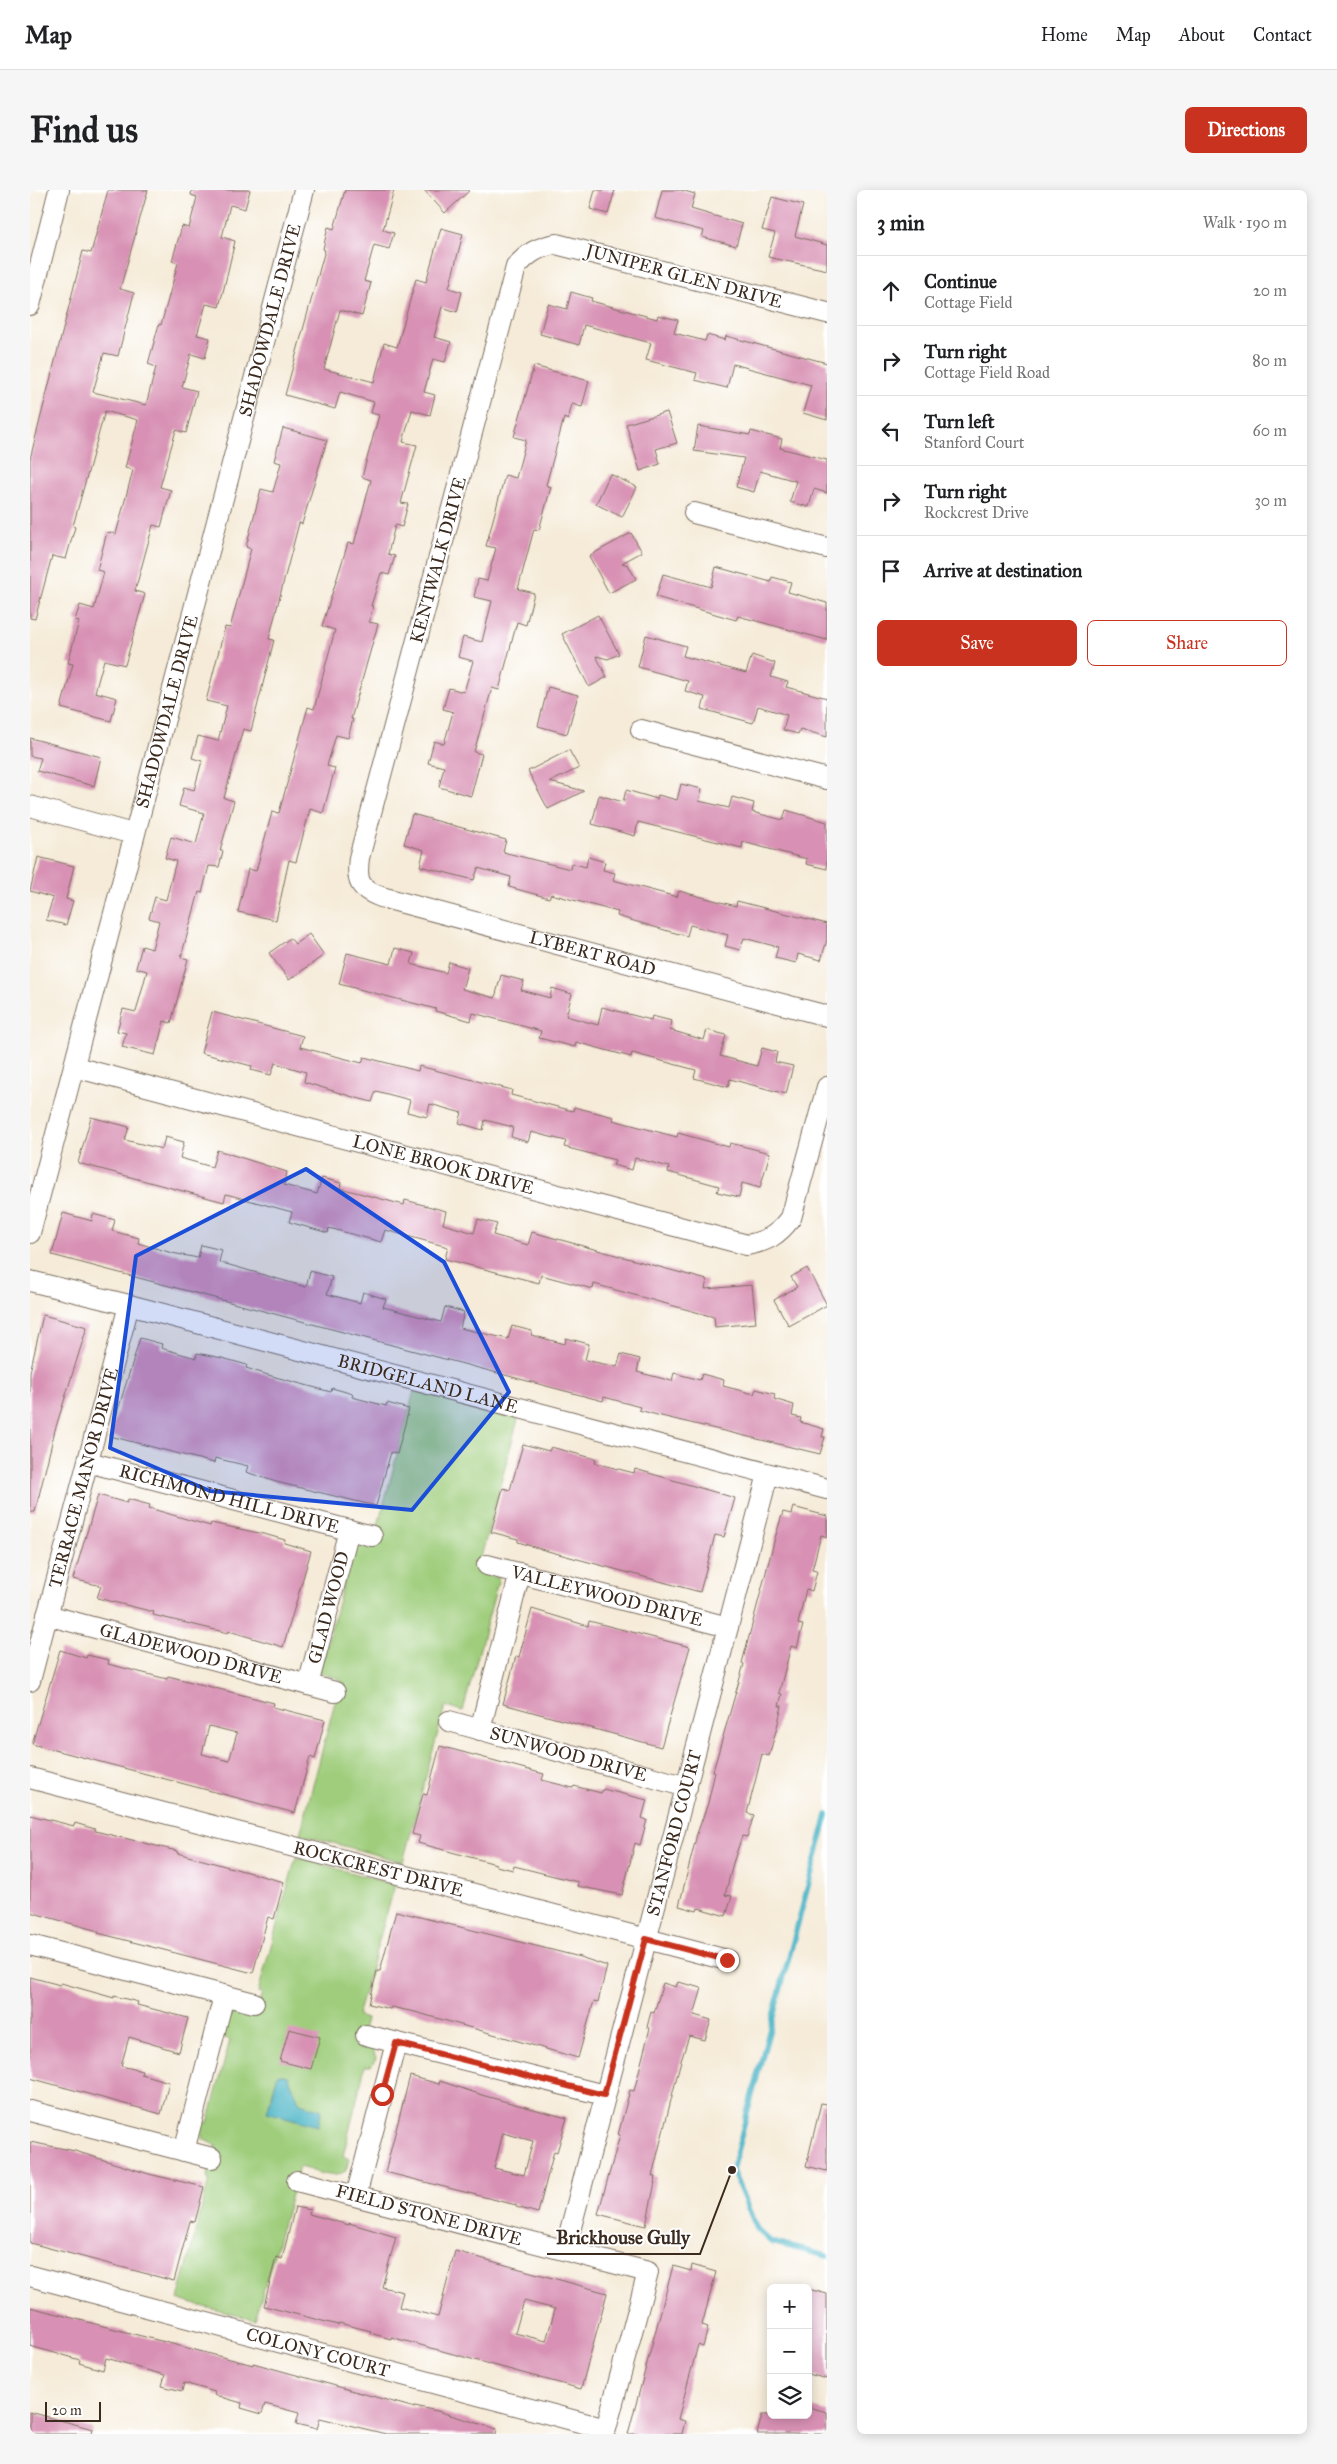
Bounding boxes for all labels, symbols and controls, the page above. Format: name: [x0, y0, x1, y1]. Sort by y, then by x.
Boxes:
text: Map: [25, 20, 72, 50]
text: Home: [1041, 24, 1088, 46]
text: Map: [1116, 24, 1151, 46]
text: About: [1179, 24, 1225, 46]
text: Contact: [1253, 24, 1312, 46]
button: Directions: [1185, 107, 1307, 153]
text: Find us: [30, 109, 138, 152]
text: 3 min: [877, 210, 925, 236]
text: Walk · 190 m: [1203, 213, 1287, 232]
street label: SHADOWDALE DRIVE: [234, 221, 306, 419]
street label: JUNIPER GLEN DRIVE: [581, 239, 785, 314]
text: Continue: [924, 270, 997, 293]
icon: ahead: [877, 277, 905, 305]
text: 20 m: [1253, 281, 1287, 300]
text: Cottage Field: [924, 293, 1013, 312]
text: Turn right: [924, 340, 1007, 363]
icon: right: [877, 347, 905, 375]
text: 80 m: [1252, 351, 1287, 370]
text: Cottage Field Road: [924, 363, 1050, 382]
text: Turn left: [924, 410, 994, 433]
icon: left: [877, 417, 905, 445]
text: 60 m: [1253, 421, 1287, 440]
text: Stanford Court: [924, 433, 1024, 452]
street label: KENTWALK DRIVE: [405, 474, 471, 646]
text: Turn right: [924, 480, 1007, 503]
icon: right: [877, 487, 905, 515]
text: 30 m: [1254, 491, 1287, 510]
text: Rockcrest Drive: [924, 503, 1029, 522]
icon: arrive: [877, 557, 905, 585]
text: Arrive at destination: [924, 559, 1082, 582]
street label: SHADOWDALE DRIVE: [131, 613, 203, 811]
button: Save: [877, 620, 1077, 666]
button: Share: [1087, 620, 1287, 666]
street label: LYBERT ROAD: [527, 926, 658, 981]
street label: LONE BROOK DRIVE: [350, 1130, 536, 1199]
street label: BRIDGELAND LANE: [335, 1349, 521, 1418]
street label: TERRACE MANOR DRIVE: [44, 1365, 123, 1591]
street label: RICHMOND HILL DRIVE: [117, 1460, 342, 1538]
street label: GLAD WOOD: [303, 1549, 354, 1666]
street label: VALLEYWOOD DRIVE: [508, 1560, 705, 1631]
street label: GLADEWOOD DRIVE: [97, 1619, 285, 1688]
street label: SUNWOOD DRIVE: [487, 1722, 650, 1786]
street label: STANFORD COURT: [642, 1748, 706, 1918]
street label: ROCKCREST DRIVE: [291, 1836, 466, 1902]
route end: [716, 1949, 739, 1972]
route start: [371, 2083, 394, 2106]
street label: FIELD STONE DRIVE: [334, 2180, 525, 2250]
callout: Brickhouse Gully: [547, 2220, 700, 2254]
text: Brickhouse Gully: [556, 2226, 691, 2250]
map controls: [767, 2284, 812, 2419]
button: +: [767, 2284, 812, 2329]
street label: COLONY COURT: [244, 2323, 392, 2382]
button: −: [767, 2329, 812, 2374]
button: layers: [767, 2374, 812, 2419]
scale bar: [45, 2399, 101, 2422]
text: 20 m: [52, 2402, 82, 2419]

